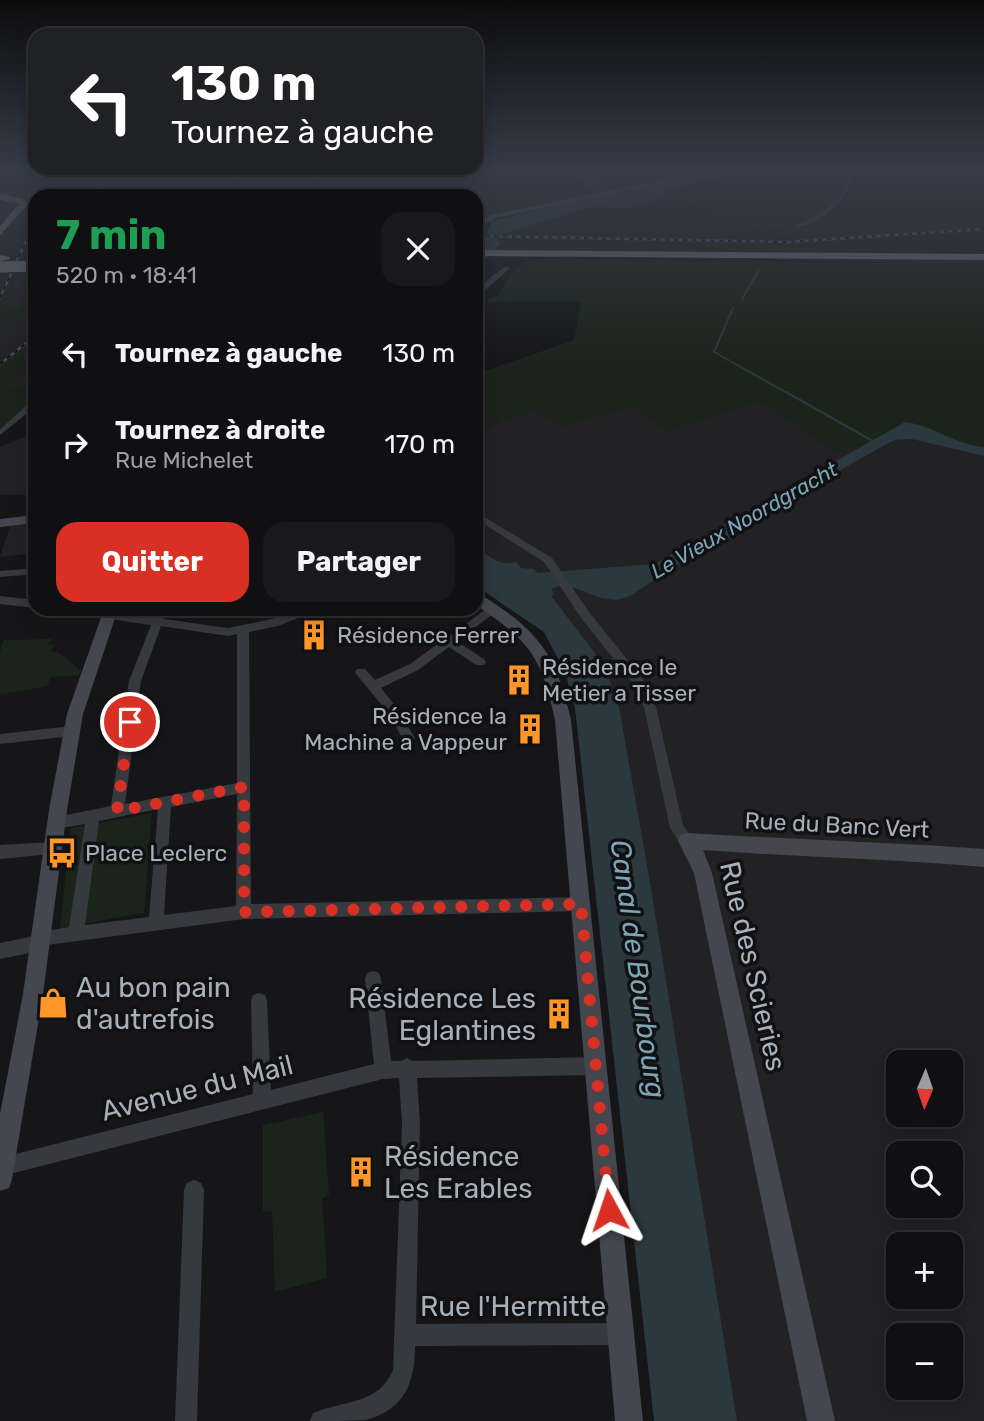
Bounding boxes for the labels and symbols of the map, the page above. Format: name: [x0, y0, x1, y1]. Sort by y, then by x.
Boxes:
water label: Le Vieux Noordgracht: [646, 456, 843, 584]
building icon: Résidence Ferrer: [297, 618, 331, 652]
place label: Résidence Ferrer: [337, 621, 519, 649]
place label: Résidence le Metier a Tisser: [542, 653, 696, 707]
building icon: Résidence le Metier a Tisser: [502, 663, 536, 697]
pin: [100, 692, 160, 752]
place label: Résidence la Machine a Vappeur: [304, 702, 507, 756]
building icon: Résidence la Machine a Vappeur: [513, 712, 547, 746]
street label: Rue du Banc Vert: [744, 806, 930, 844]
bus stop icon: Place Leclerc: [45, 836, 79, 870]
water label: Canal de Bourbourg: [604, 838, 672, 1100]
place label: Place Leclerc: [85, 839, 227, 867]
street label: Rue des Scieries: [713, 858, 793, 1074]
place label: Au bon pain d'autrefois: [76, 971, 231, 1036]
place label: Résidence Les Eglantines: [348, 982, 536, 1047]
shop icon: Au bon pain d'autrefois: [36, 986, 70, 1020]
building icon: Résidence Les Eglantines: [542, 997, 576, 1031]
street label: Avenue du Mail: [98, 1048, 296, 1128]
north arrow: [886, 1050, 962, 1127]
place label: Résidence Les Erables: [384, 1140, 533, 1205]
building icon: Résidence Les Erables: [344, 1155, 378, 1189]
position arrow: [572, 1173, 646, 1247]
street label: Rue l'Hermitte: [420, 1290, 606, 1323]

